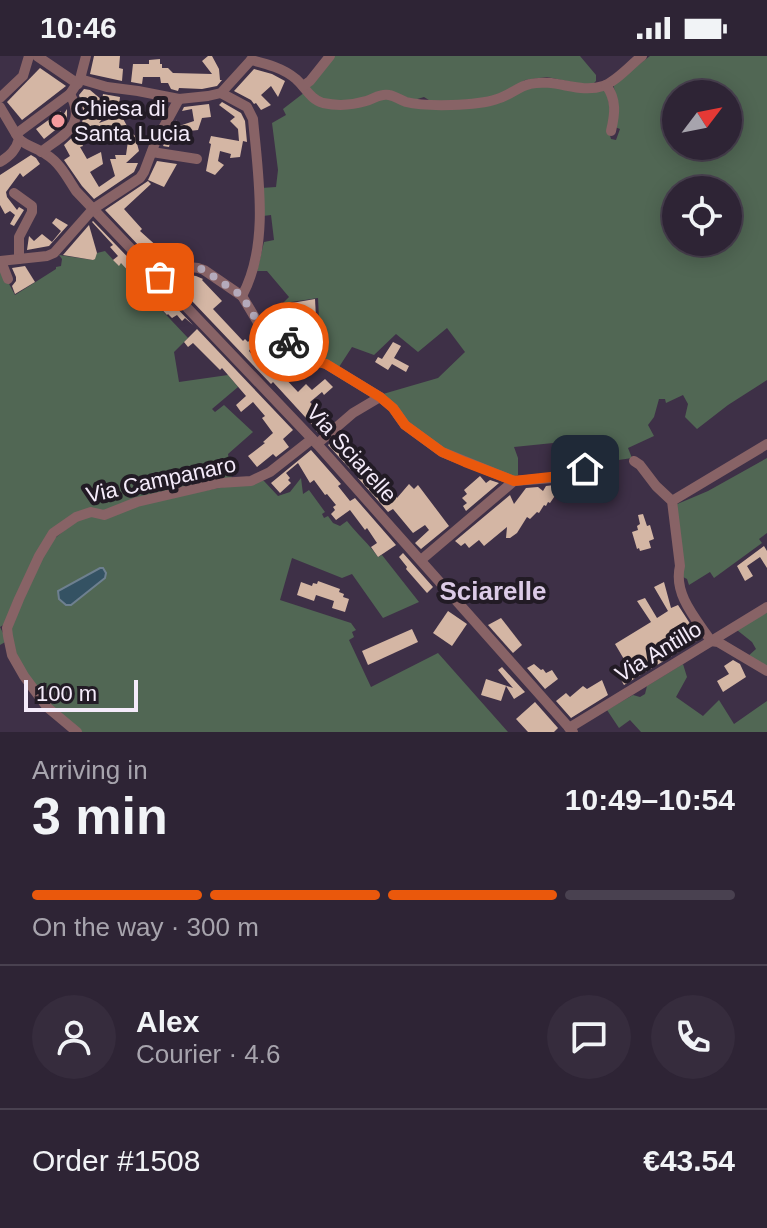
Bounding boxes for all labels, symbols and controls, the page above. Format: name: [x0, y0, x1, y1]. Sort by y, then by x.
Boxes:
text: 10:46: [40, 11, 117, 44]
north arrow: [662, 80, 742, 160]
map controls: [662, 80, 742, 256]
place label: Chiesa di Santa Lucia: [74, 96, 191, 146]
marker: Chiesa di Santa Lucia: [49, 112, 67, 130]
button: locate: [662, 176, 742, 256]
pin: [126, 243, 194, 311]
icon: bag: [138, 255, 182, 299]
courier: [249, 302, 329, 382]
icon: bike: [267, 320, 311, 364]
street label: Via Sciarelle: [302, 400, 402, 507]
pin: [551, 435, 619, 503]
icon: home: [563, 447, 607, 491]
street label: Via Campanaro: [84, 451, 238, 508]
district label: Sciarelle: [440, 576, 546, 606]
street label: Via Antillo: [611, 616, 706, 687]
scale bar: [24, 676, 138, 712]
text: 100 m: [36, 681, 97, 706]
text: Arriving in: [32, 755, 148, 785]
text: 10:49–10:54: [565, 783, 735, 816]
text: 3 min: [32, 787, 168, 845]
text: On the way · 300 m: [32, 912, 259, 942]
button: person: [32, 995, 116, 1079]
button: chat: [547, 995, 631, 1079]
button: phone: [651, 995, 735, 1079]
text: Alex: [136, 1005, 199, 1038]
text: Courier · 4.6: [136, 1039, 281, 1069]
text: Order #1508: [32, 1144, 200, 1177]
text: €43.54: [643, 1144, 735, 1177]

